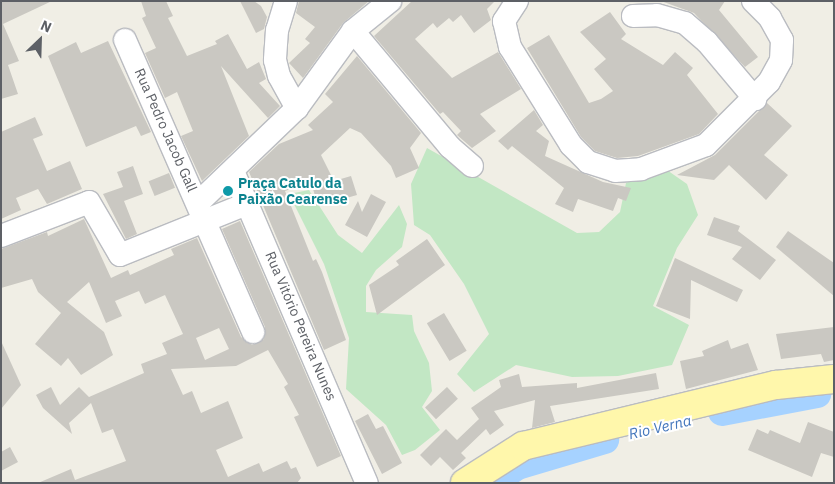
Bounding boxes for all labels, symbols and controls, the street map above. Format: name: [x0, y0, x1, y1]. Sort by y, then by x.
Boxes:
north arrow: [15, 15, 65, 65]
text: N: [38, 16, 54, 37]
street label: Rua Pedro Jacob Gall: [131, 66, 201, 194]
place label: Praça Catulo da Paixão Cearense: [238, 175, 348, 208]
marker: Praça Catulo da Paixão Cearense: [222, 185, 234, 197]
street label: Rua Vitório Pereira Nunes: [262, 249, 340, 403]
water label: Rio Verna: [627, 411, 693, 443]

